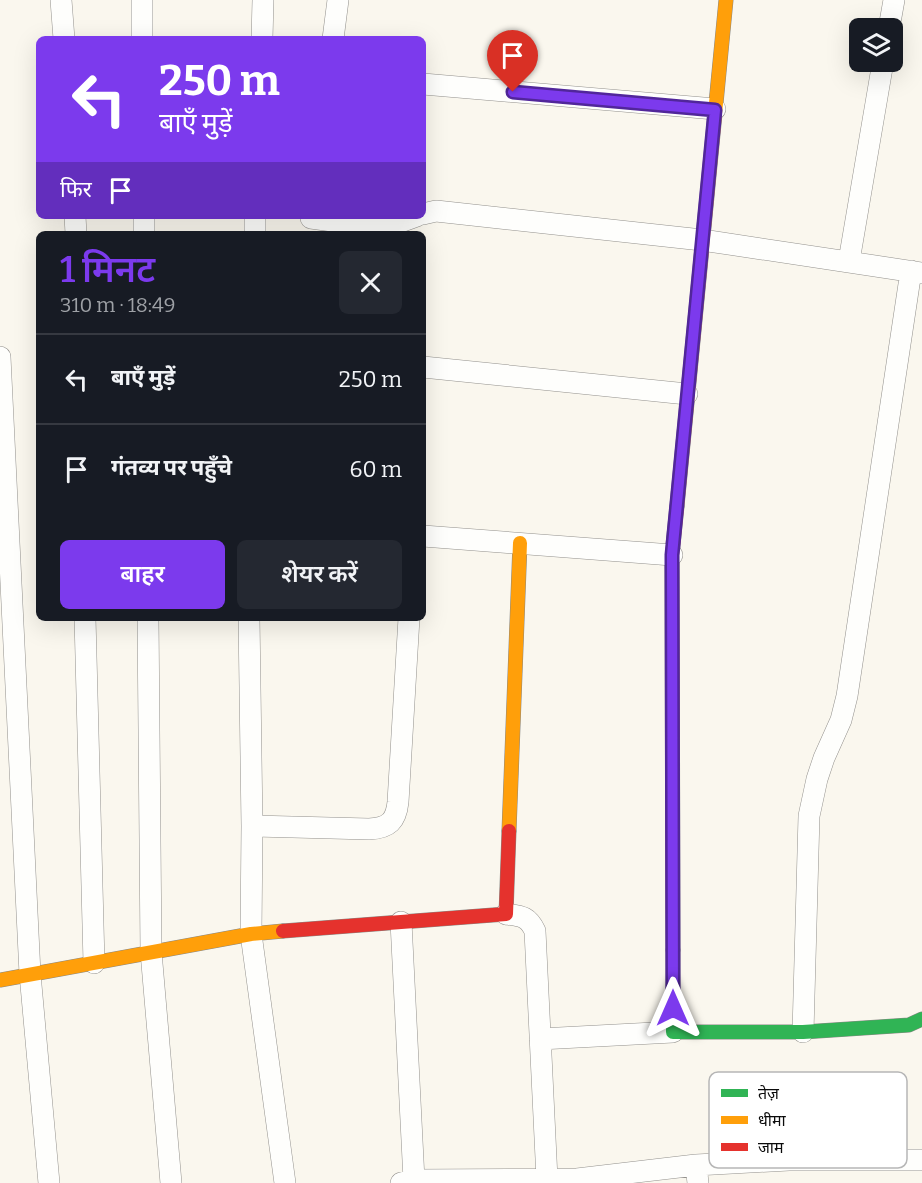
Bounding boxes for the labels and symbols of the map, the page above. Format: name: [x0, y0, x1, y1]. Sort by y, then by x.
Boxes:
pin: [487, 30, 538, 92]
position arrow: [641, 976, 705, 1040]
legend: [709, 1072, 907, 1168]
text: तेज़: [758, 1084, 780, 1103]
text: धीमा: [758, 1111, 787, 1130]
text: जाम: [758, 1138, 784, 1157]

